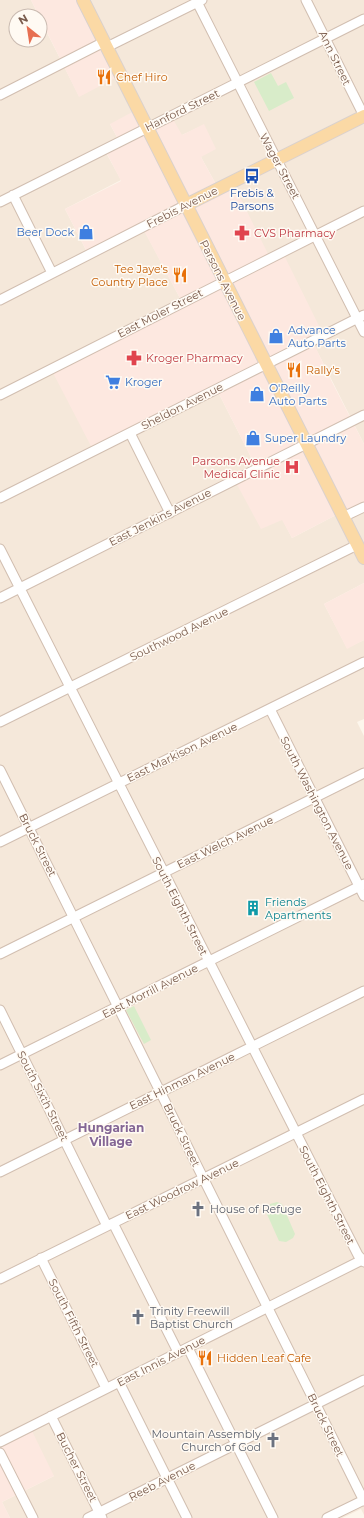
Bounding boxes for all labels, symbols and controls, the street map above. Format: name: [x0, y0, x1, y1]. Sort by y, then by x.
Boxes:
north arrow: [8, 8, 48, 48]
text: N: [16, 11, 30, 28]
street label: Ann Street: [316, 28, 354, 88]
restaurant icon: Chef Hiro: [95, 68, 113, 86]
place label: Chef Hiro: [116, 70, 168, 84]
street label: Hanford Street: [142, 86, 222, 134]
street label: Wager Street: [257, 131, 304, 202]
bus stop icon: Frebis & Parsons: [243, 167, 261, 185]
street label: Frebis Avenue: [144, 183, 220, 231]
place label: Frebis & Parsons: [230, 186, 275, 213]
shop icon: Beer Dock: [77, 223, 95, 241]
pharmacy icon: CVS Pharmacy: [233, 224, 251, 242]
place label: Beer Dock: [16, 225, 74, 239]
place label: CVS Pharmacy: [254, 226, 335, 240]
street label: Parsons Avenue: [197, 238, 249, 323]
place label: Tee Jaye's Country Place: [91, 262, 169, 289]
restaurant icon: Tee Jaye's Country Place: [171, 266, 189, 284]
street label: East Moler Street: [115, 285, 206, 341]
place label: Advance Auto Parts: [288, 323, 346, 350]
shop icon: Advance Auto Parts: [267, 327, 285, 345]
pharmacy icon: Kroger Pharmacy: [125, 349, 143, 367]
place label: Kroger Pharmacy: [146, 351, 243, 365]
restaurant icon: Rally's: [285, 361, 303, 379]
place label: Rally's: [306, 363, 340, 377]
supermarket icon: Kroger: [104, 373, 122, 391]
place label: Kroger: [125, 375, 162, 389]
street label: Sheldon Avenue: [139, 379, 226, 433]
place label: O'Reilly Auto Parts: [269, 381, 327, 408]
shop icon: O'Reilly Auto Parts: [248, 385, 266, 403]
shop icon: Super Laundry: [244, 429, 262, 447]
place label: Super Laundry: [265, 431, 346, 445]
place label: Parsons Avenue Medical Clinic: [192, 454, 280, 481]
hospital icon: Parsons Avenue Medical Clinic: [283, 458, 301, 476]
street label: East Jenkins Avenue: [107, 485, 214, 549]
street label: Southwood Avenue: [127, 604, 231, 664]
street label: East Markison Avenue: [124, 719, 240, 785]
street label: South Washington Avenue: [277, 734, 357, 872]
street label: Bruck Street: [16, 811, 60, 879]
street label: East Welch Avenue: [174, 812, 276, 871]
street label: South Eighth Street: [149, 854, 211, 958]
place label: Friends Apartments: [265, 895, 332, 922]
building icon: Friends Apartments: [244, 899, 262, 917]
street label: East Morrill Avenue: [100, 961, 201, 1021]
street label: South Sixth Street: [14, 1049, 72, 1144]
street label: East Hinman Avenue: [127, 1049, 237, 1113]
street label: Bruck Street: [161, 1101, 204, 1170]
district label: Hungarian Village: [78, 1120, 144, 1149]
street label: South Eighth Street: [296, 1143, 358, 1247]
street label: East Woodrow Avenue: [123, 1155, 241, 1223]
church icon: House of Refuge: [189, 1200, 207, 1218]
place label: House of Refuge: [210, 1202, 302, 1216]
street label: South Fifth Street: [46, 1276, 103, 1370]
place label: Trinity Freewill Baptist Church: [150, 1304, 233, 1331]
church icon: Trinity Freewill Baptist Church: [129, 1308, 147, 1326]
street label: East Innis Avenue: [114, 1332, 208, 1389]
restaurant icon: Hidden Leaf Cafe: [196, 1349, 214, 1367]
place label: Hidden Leaf Cafe: [217, 1351, 312, 1365]
street label: Bruck Street: [305, 1391, 348, 1460]
place label: Mountain Assembly Church of God: [152, 1427, 261, 1454]
street label: Bucher Street: [53, 1430, 101, 1505]
church icon: Mountain Assembly Church of God: [264, 1431, 282, 1449]
street label: Reeb Avenue: [126, 1458, 198, 1504]

